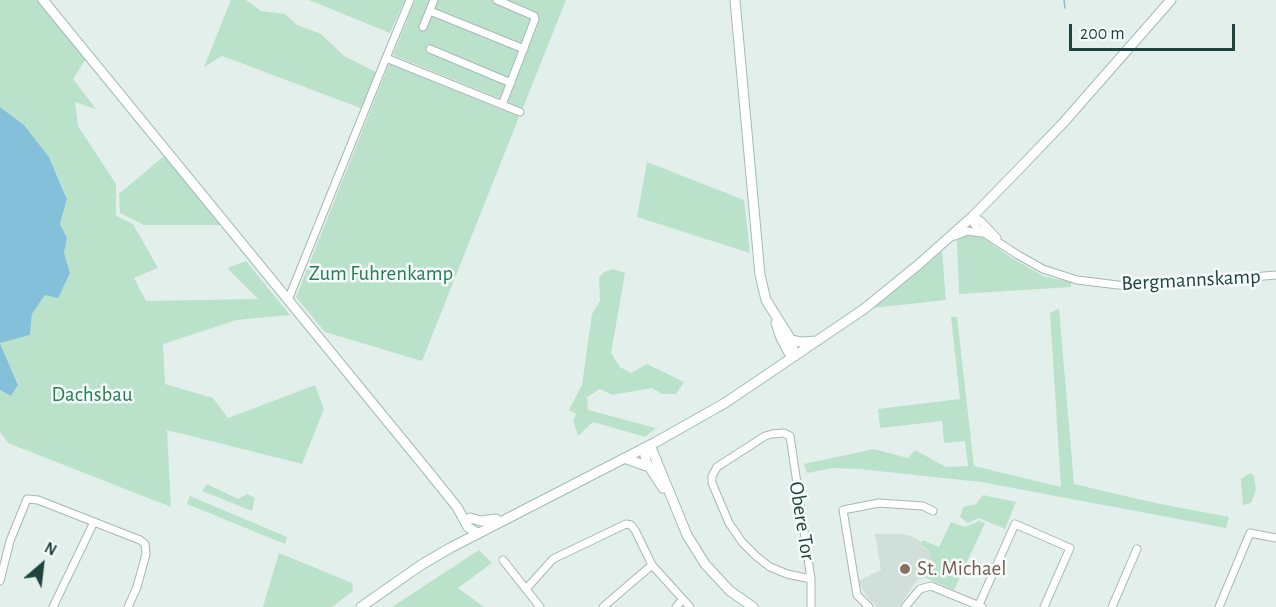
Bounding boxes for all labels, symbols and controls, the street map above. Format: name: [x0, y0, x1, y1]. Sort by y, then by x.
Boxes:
scale bar: [1072, 12, 1238, 50]
text: 200 m: [1080, 25, 1125, 43]
park label: Zum Fuhrenkamp: [309, 261, 453, 287]
street label: Bergmannskamp: [1121, 264, 1261, 296]
park label: Dachsbau: [51, 382, 133, 408]
street label: Obere Tor: [783, 480, 821, 562]
north arrow: [12, 535, 72, 595]
text: N: [42, 539, 59, 559]
place label: St. Michael: [917, 556, 1006, 582]
marker: St. Michael: [898, 562, 912, 576]

